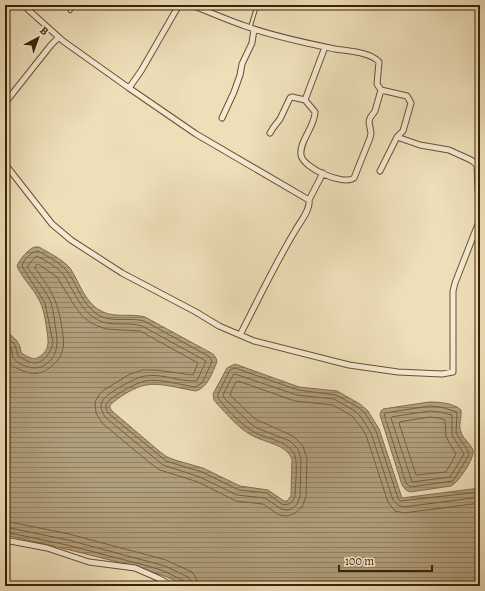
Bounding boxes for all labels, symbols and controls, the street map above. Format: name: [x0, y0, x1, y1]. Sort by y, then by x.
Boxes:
north arrow: [18, 18, 58, 58]
text: B: [37, 23, 52, 39]
scale bar: [339, 547, 432, 573]
text: 100 m: [345, 553, 374, 569]

